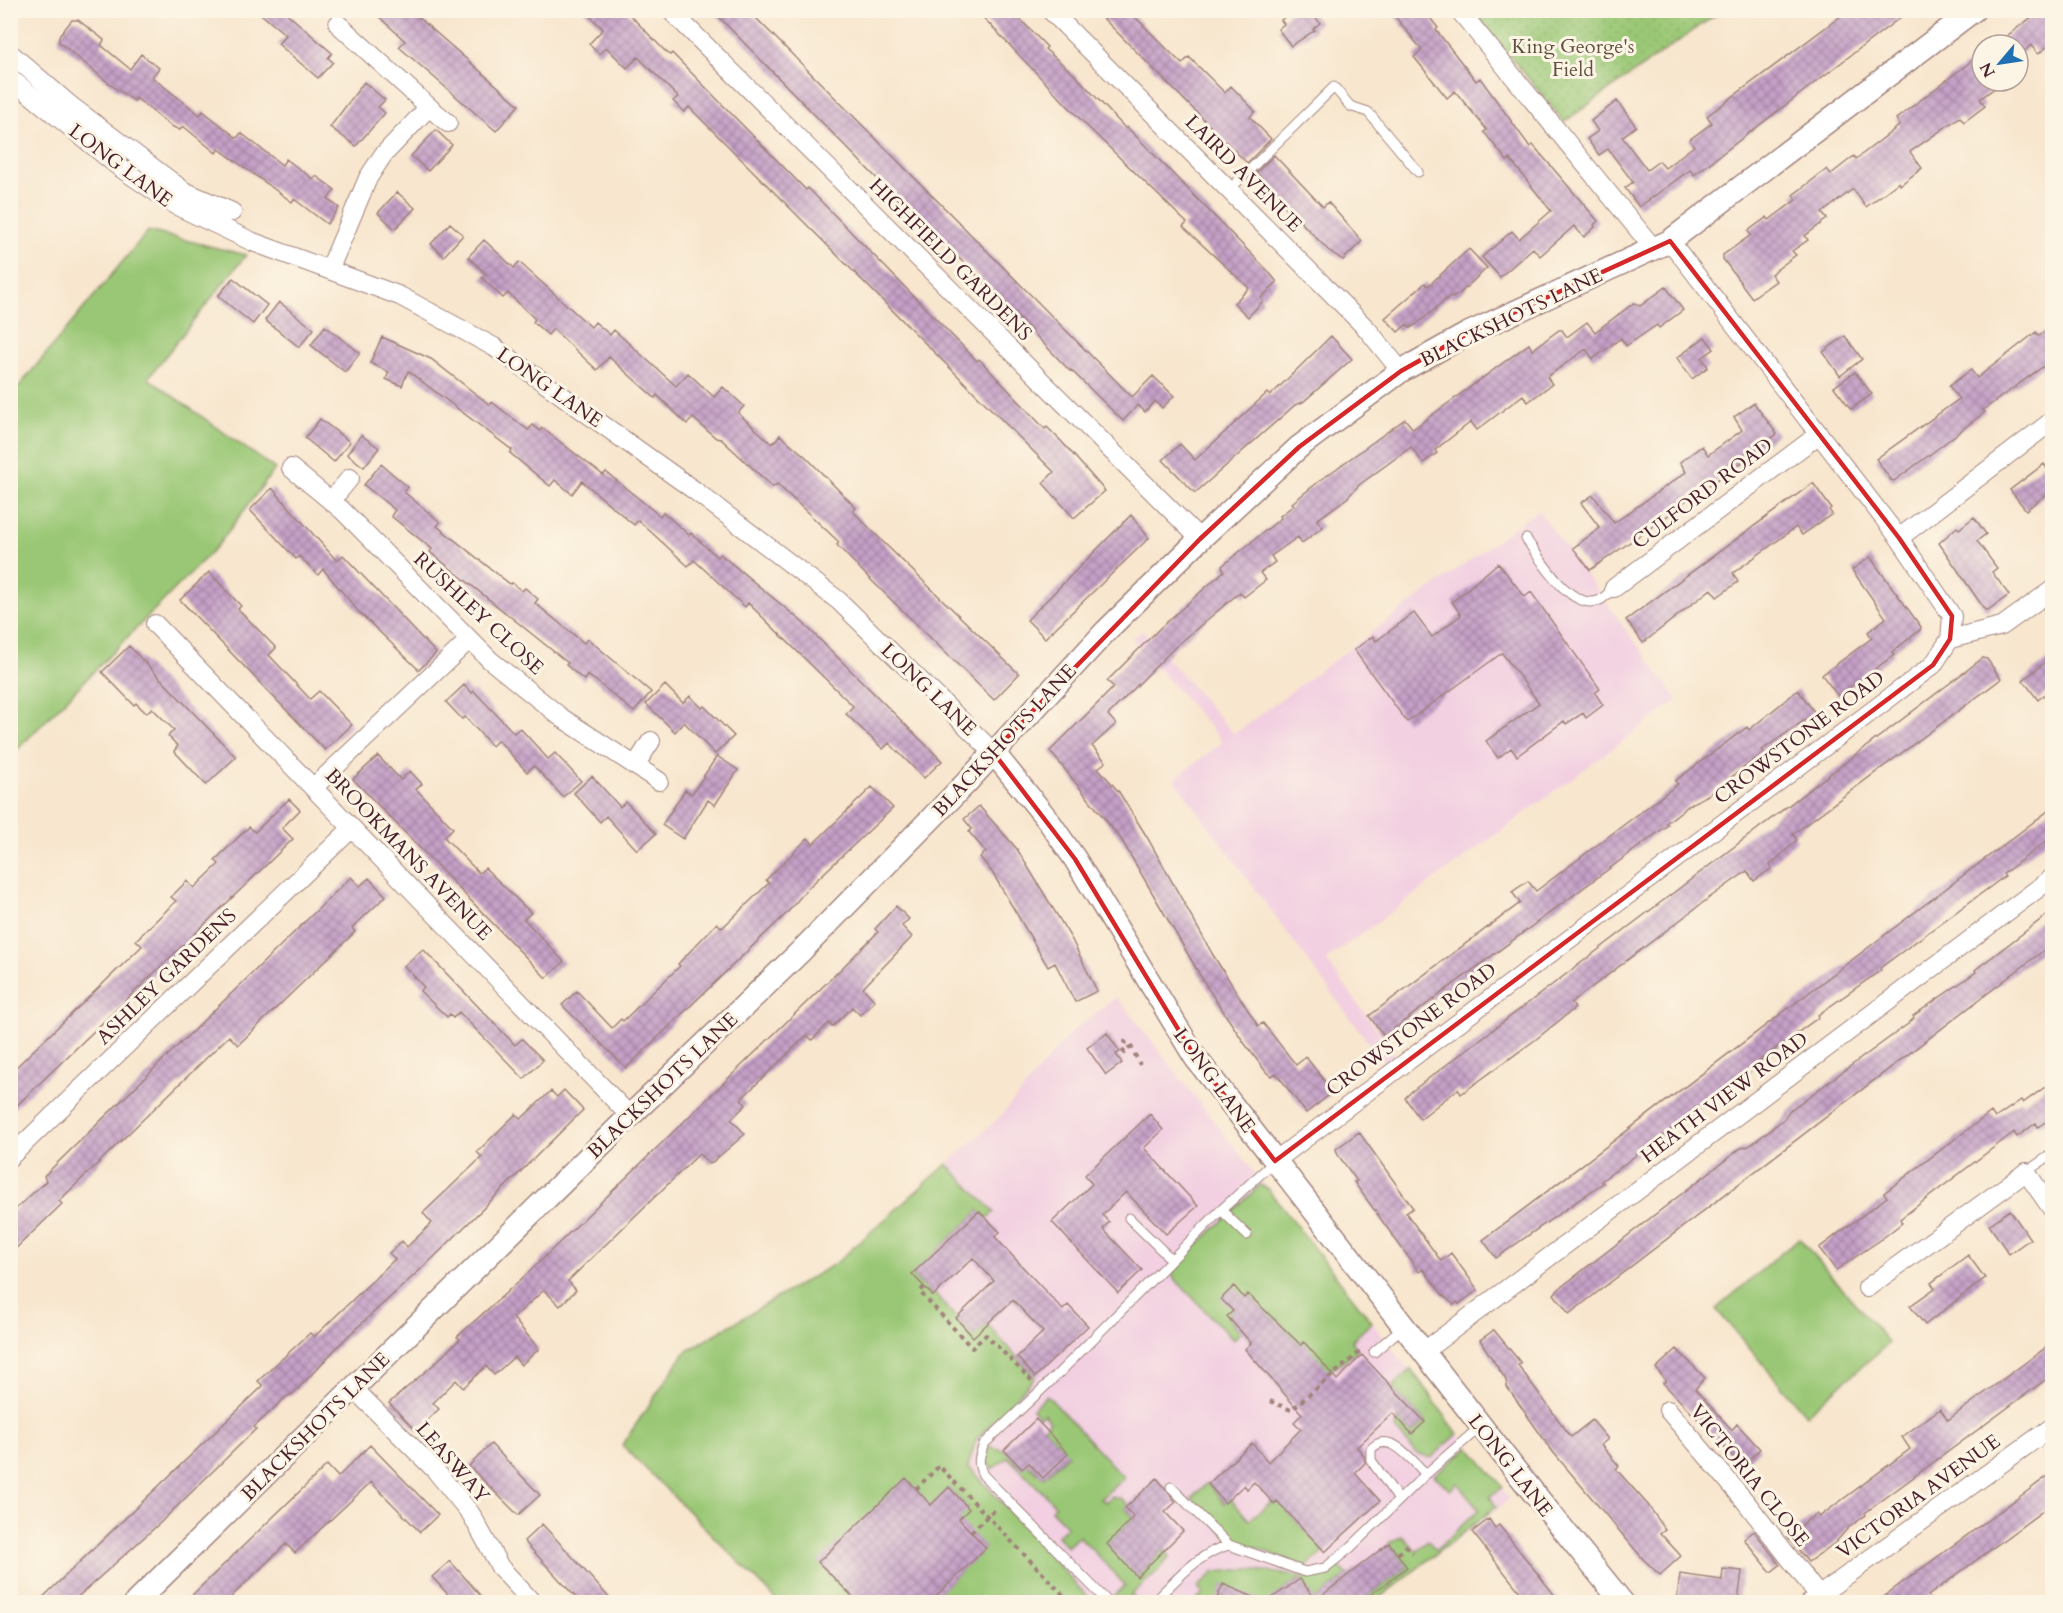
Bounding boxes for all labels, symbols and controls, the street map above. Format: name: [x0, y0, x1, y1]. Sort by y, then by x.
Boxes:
park label: King George's Field: [1512, 33, 1635, 83]
north arrow: [1970, 33, 2030, 93]
text: N: [1975, 58, 2001, 81]
street label: LAIRD AVENUE: [1179, 109, 1308, 238]
street label: LONG LANE: [63, 117, 178, 213]
street label: HIGHFIELD GARDENS: [863, 172, 1038, 347]
street label: BLACKSHOTS LANE: [1415, 261, 1607, 373]
street label: LONG LANE: [491, 341, 608, 434]
street label: CULFORD ROAD: [1626, 432, 1778, 555]
street label: RUSHLEY CLOSE: [408, 546, 550, 681]
street label: LONG LANE: [875, 637, 982, 742]
street label: BLACKSHOTS LANE: [926, 658, 1082, 823]
street label: CROWSTONE ROAD: [1709, 664, 1890, 810]
street label: BROOKMANS AVENUE: [319, 762, 498, 946]
street label: ASHLEY GARDENS: [90, 902, 242, 1050]
street label: CROWSTONE ROAD: [1321, 956, 1502, 1102]
street label: BLACKSHOTS LANE: [581, 1006, 744, 1165]
street label: LONG LANE: [1167, 1022, 1262, 1138]
street label: HEATH VIEW ROAD: [1635, 1026, 1813, 1169]
street label: BLACKSHOTS LANE: [235, 1346, 396, 1507]
street label: VICTORIA CLOSE: [1684, 1398, 1816, 1552]
street label: LONG LANE: [1462, 1408, 1559, 1522]
street label: LEASWAY: [410, 1416, 496, 1509]
street label: VICTORIA AVENUE: [1831, 1428, 2006, 1565]

